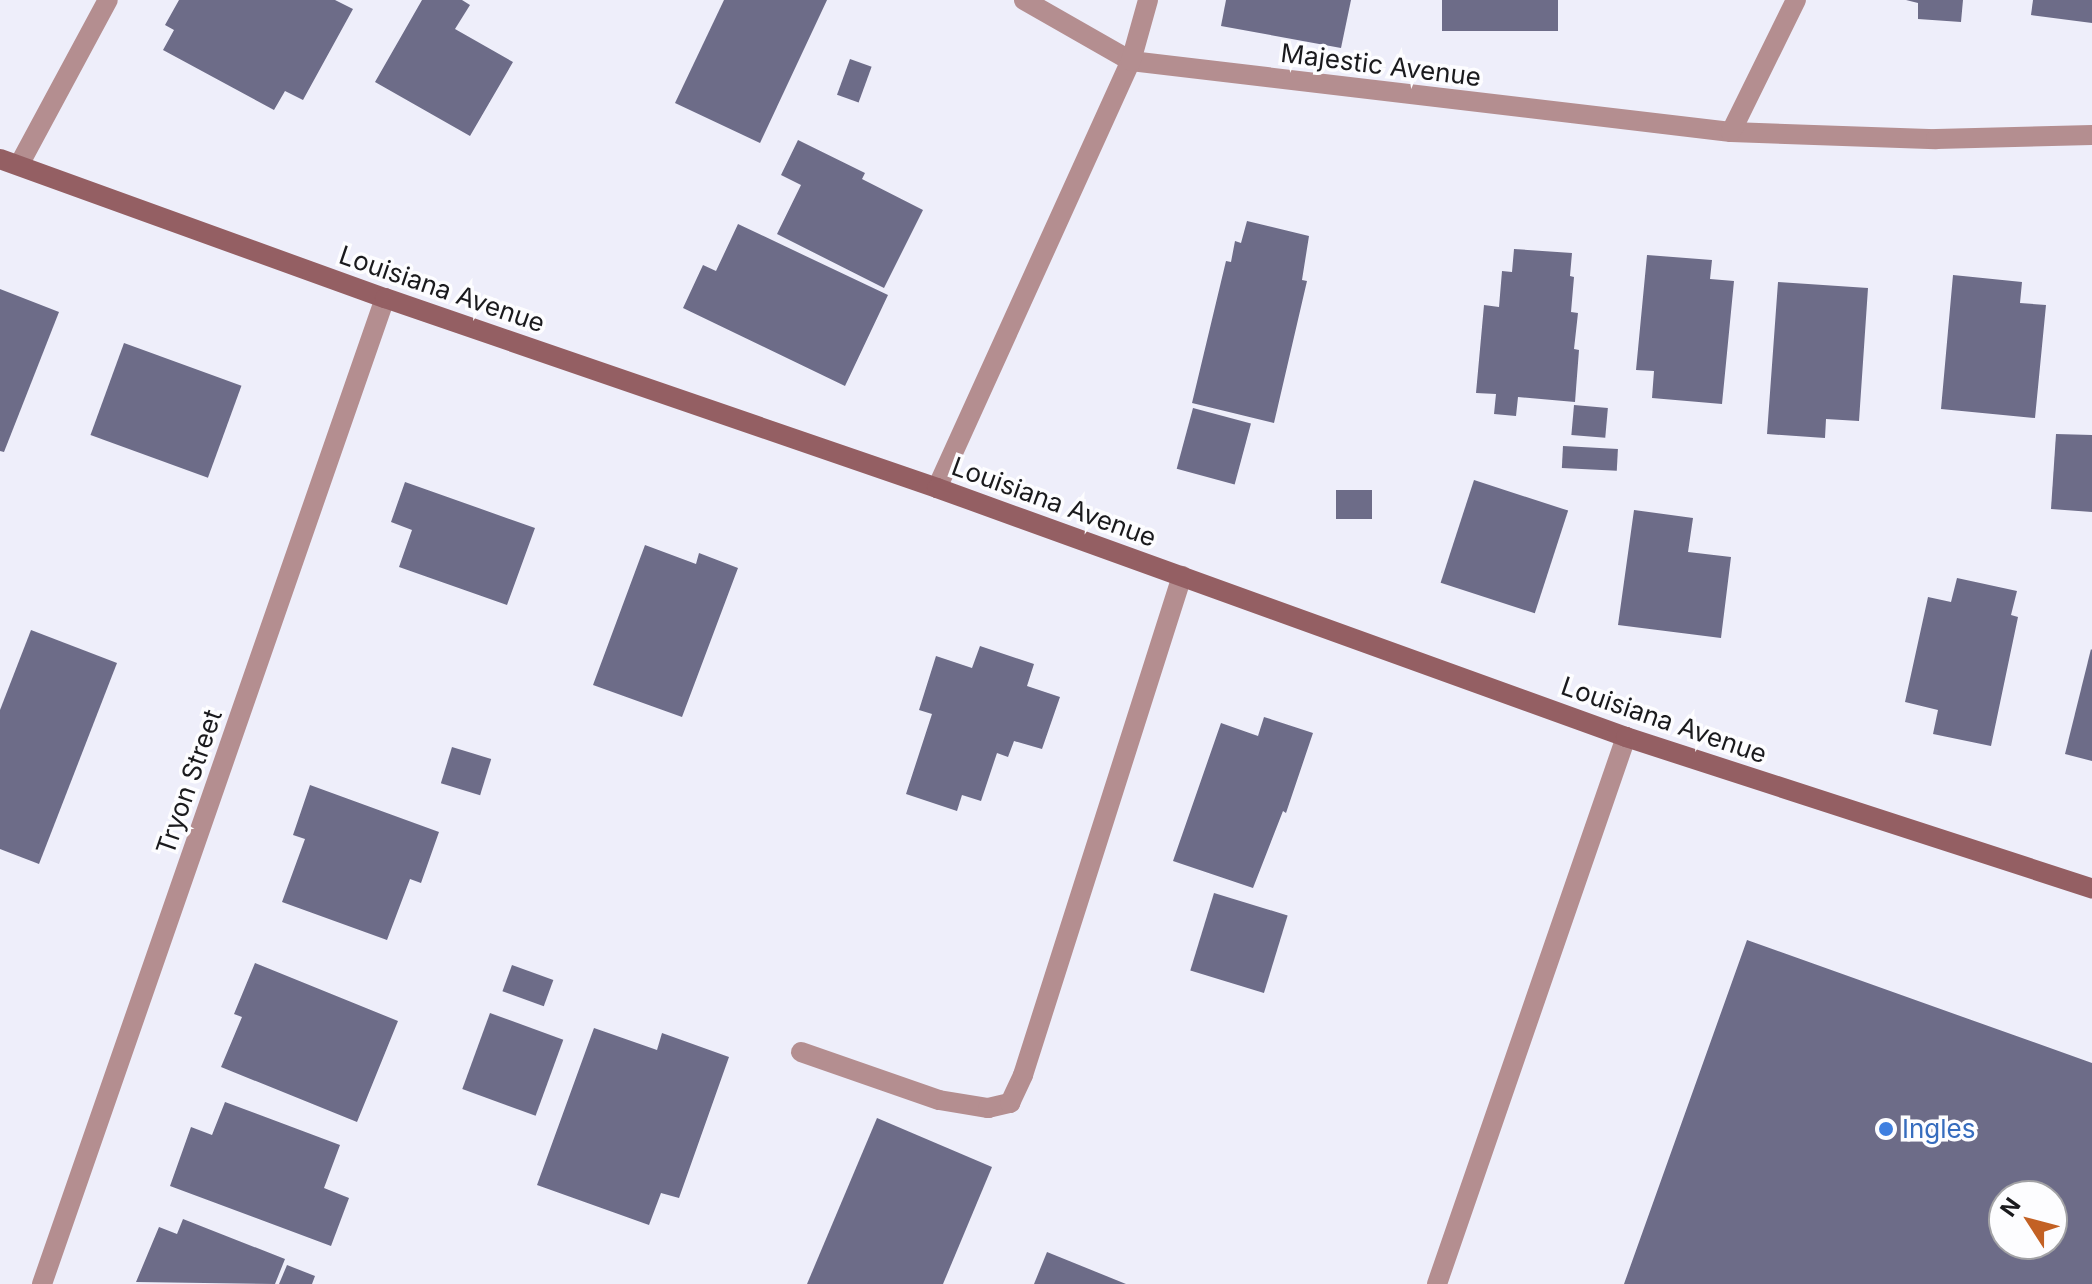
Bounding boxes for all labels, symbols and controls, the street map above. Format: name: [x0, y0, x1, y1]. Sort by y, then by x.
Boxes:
street label: Majestic Avenue: [1279, 37, 1483, 93]
street label: Louisiana Avenue: [335, 239, 549, 339]
street label: Louisiana Avenue: [948, 451, 1160, 553]
street label: Louisiana Avenue: [1557, 670, 1771, 770]
street label: Tryon Street: [150, 705, 228, 859]
place label: Ingles: [1902, 1113, 1975, 1145]
marker: Ingles: [1877, 1120, 1895, 1138]
north arrow: [1988, 1180, 2068, 1260]
text: N: [1995, 1193, 2026, 1221]

